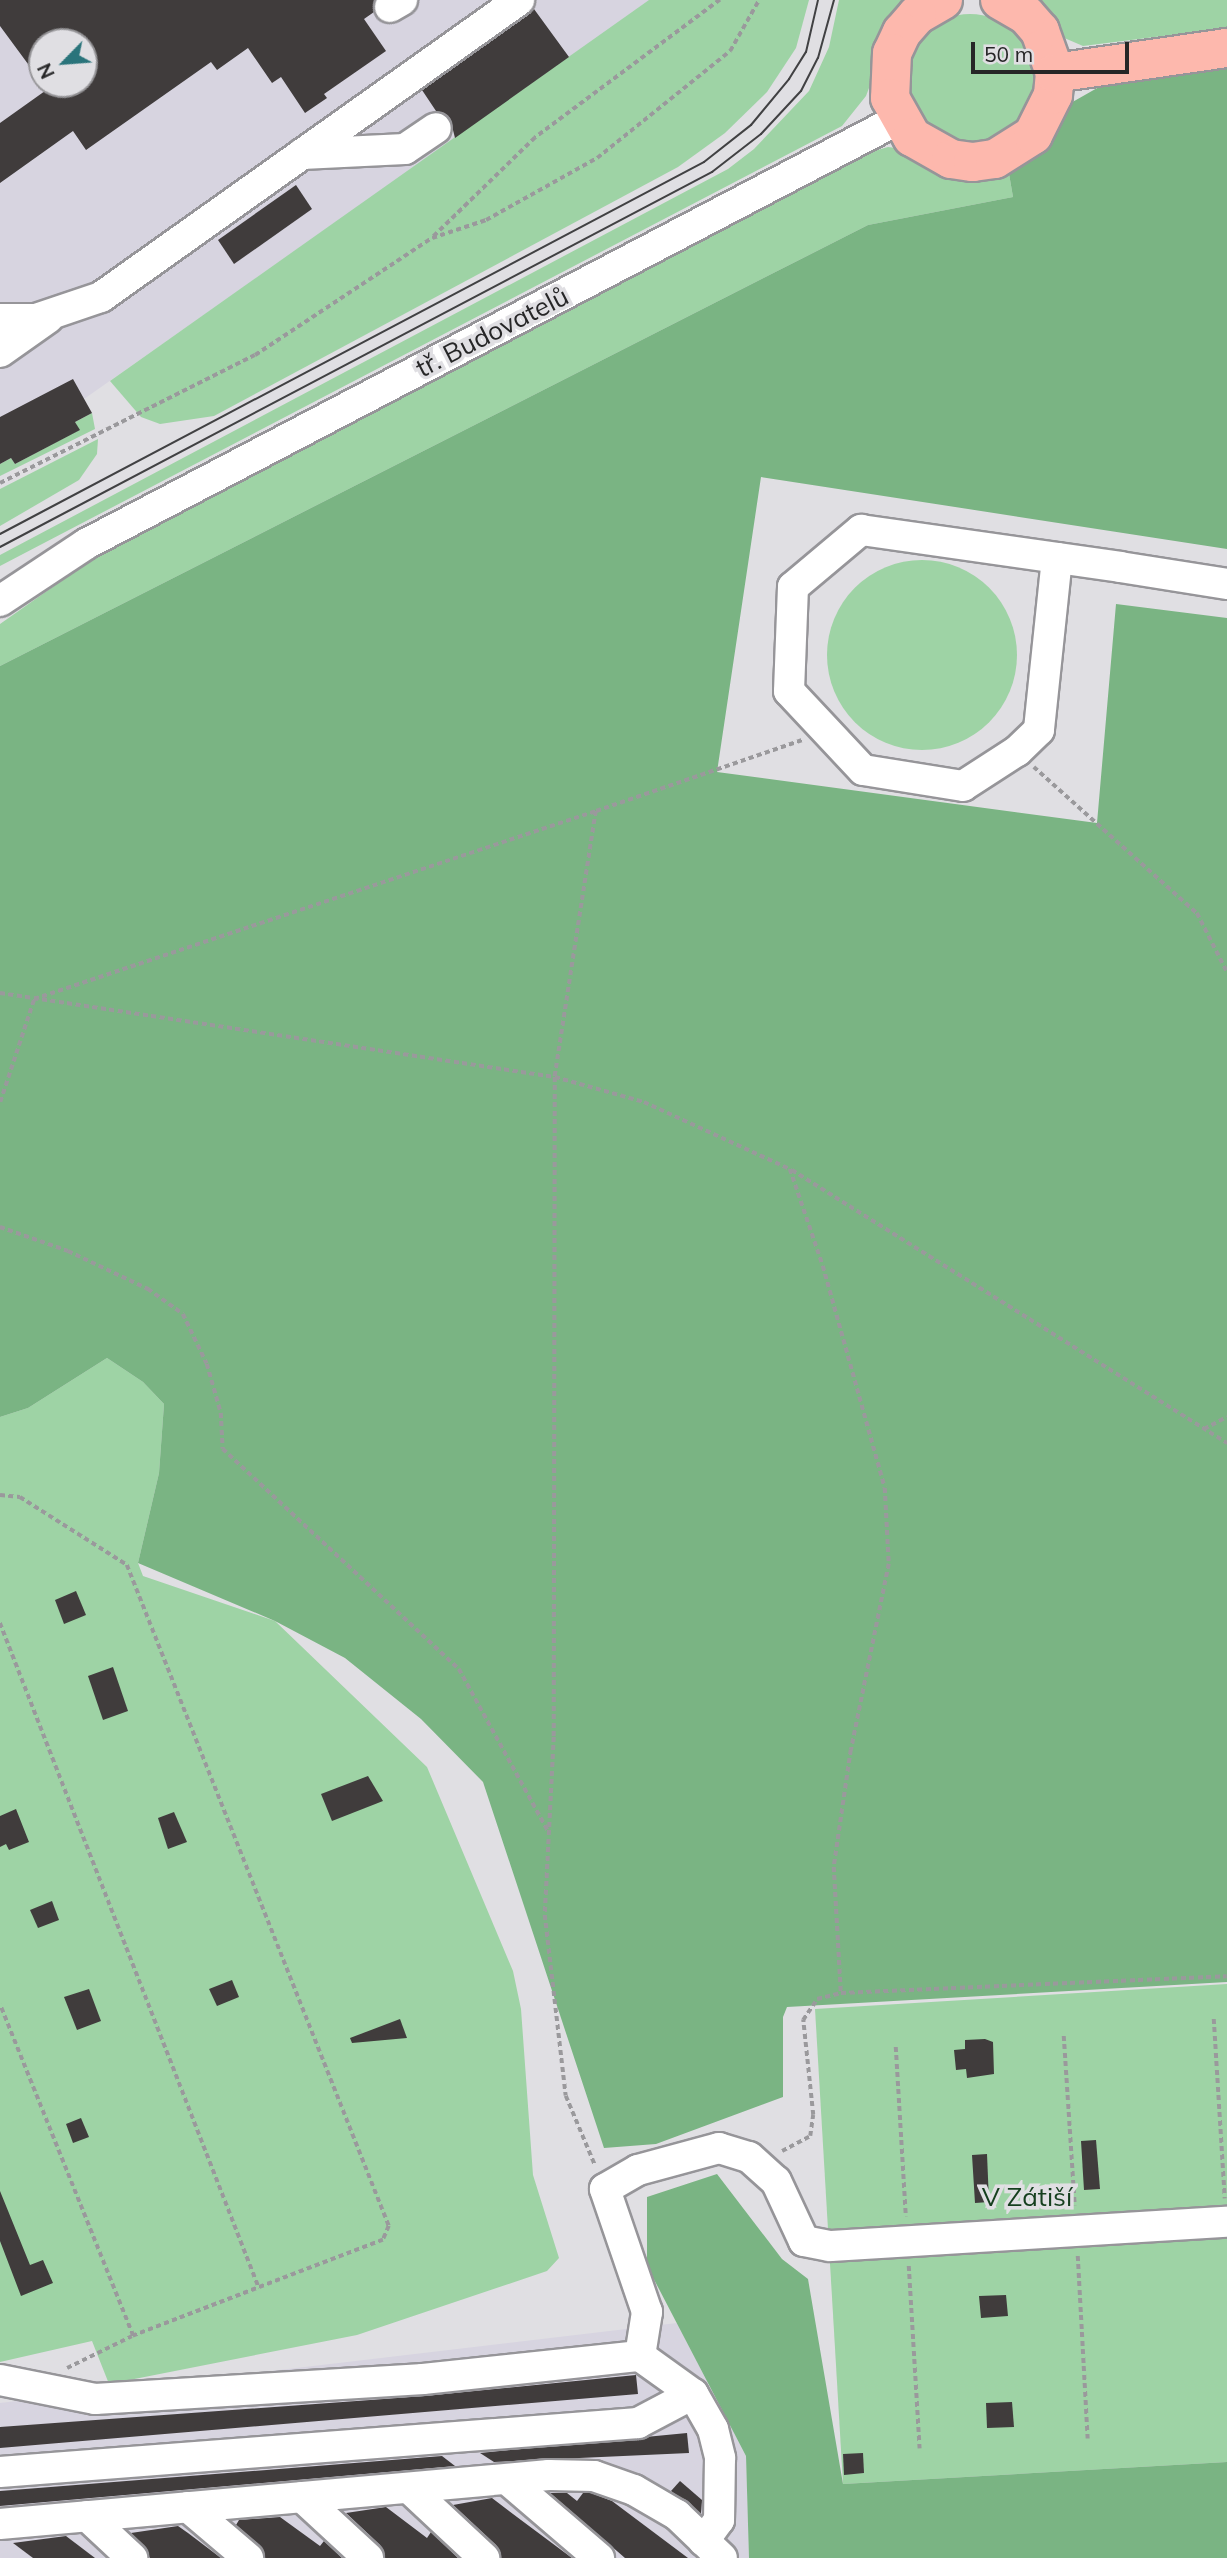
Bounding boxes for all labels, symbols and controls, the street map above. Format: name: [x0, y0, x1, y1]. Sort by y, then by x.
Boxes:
north arrow: [28, 28, 98, 98]
scale bar: [975, 28, 1132, 72]
text: 50 m: [984, 41, 1033, 67]
text: N: [32, 59, 60, 83]
street label: tř. Budovatelů: [410, 280, 574, 384]
park label: V Zátiší: [982, 2181, 1072, 2213]

